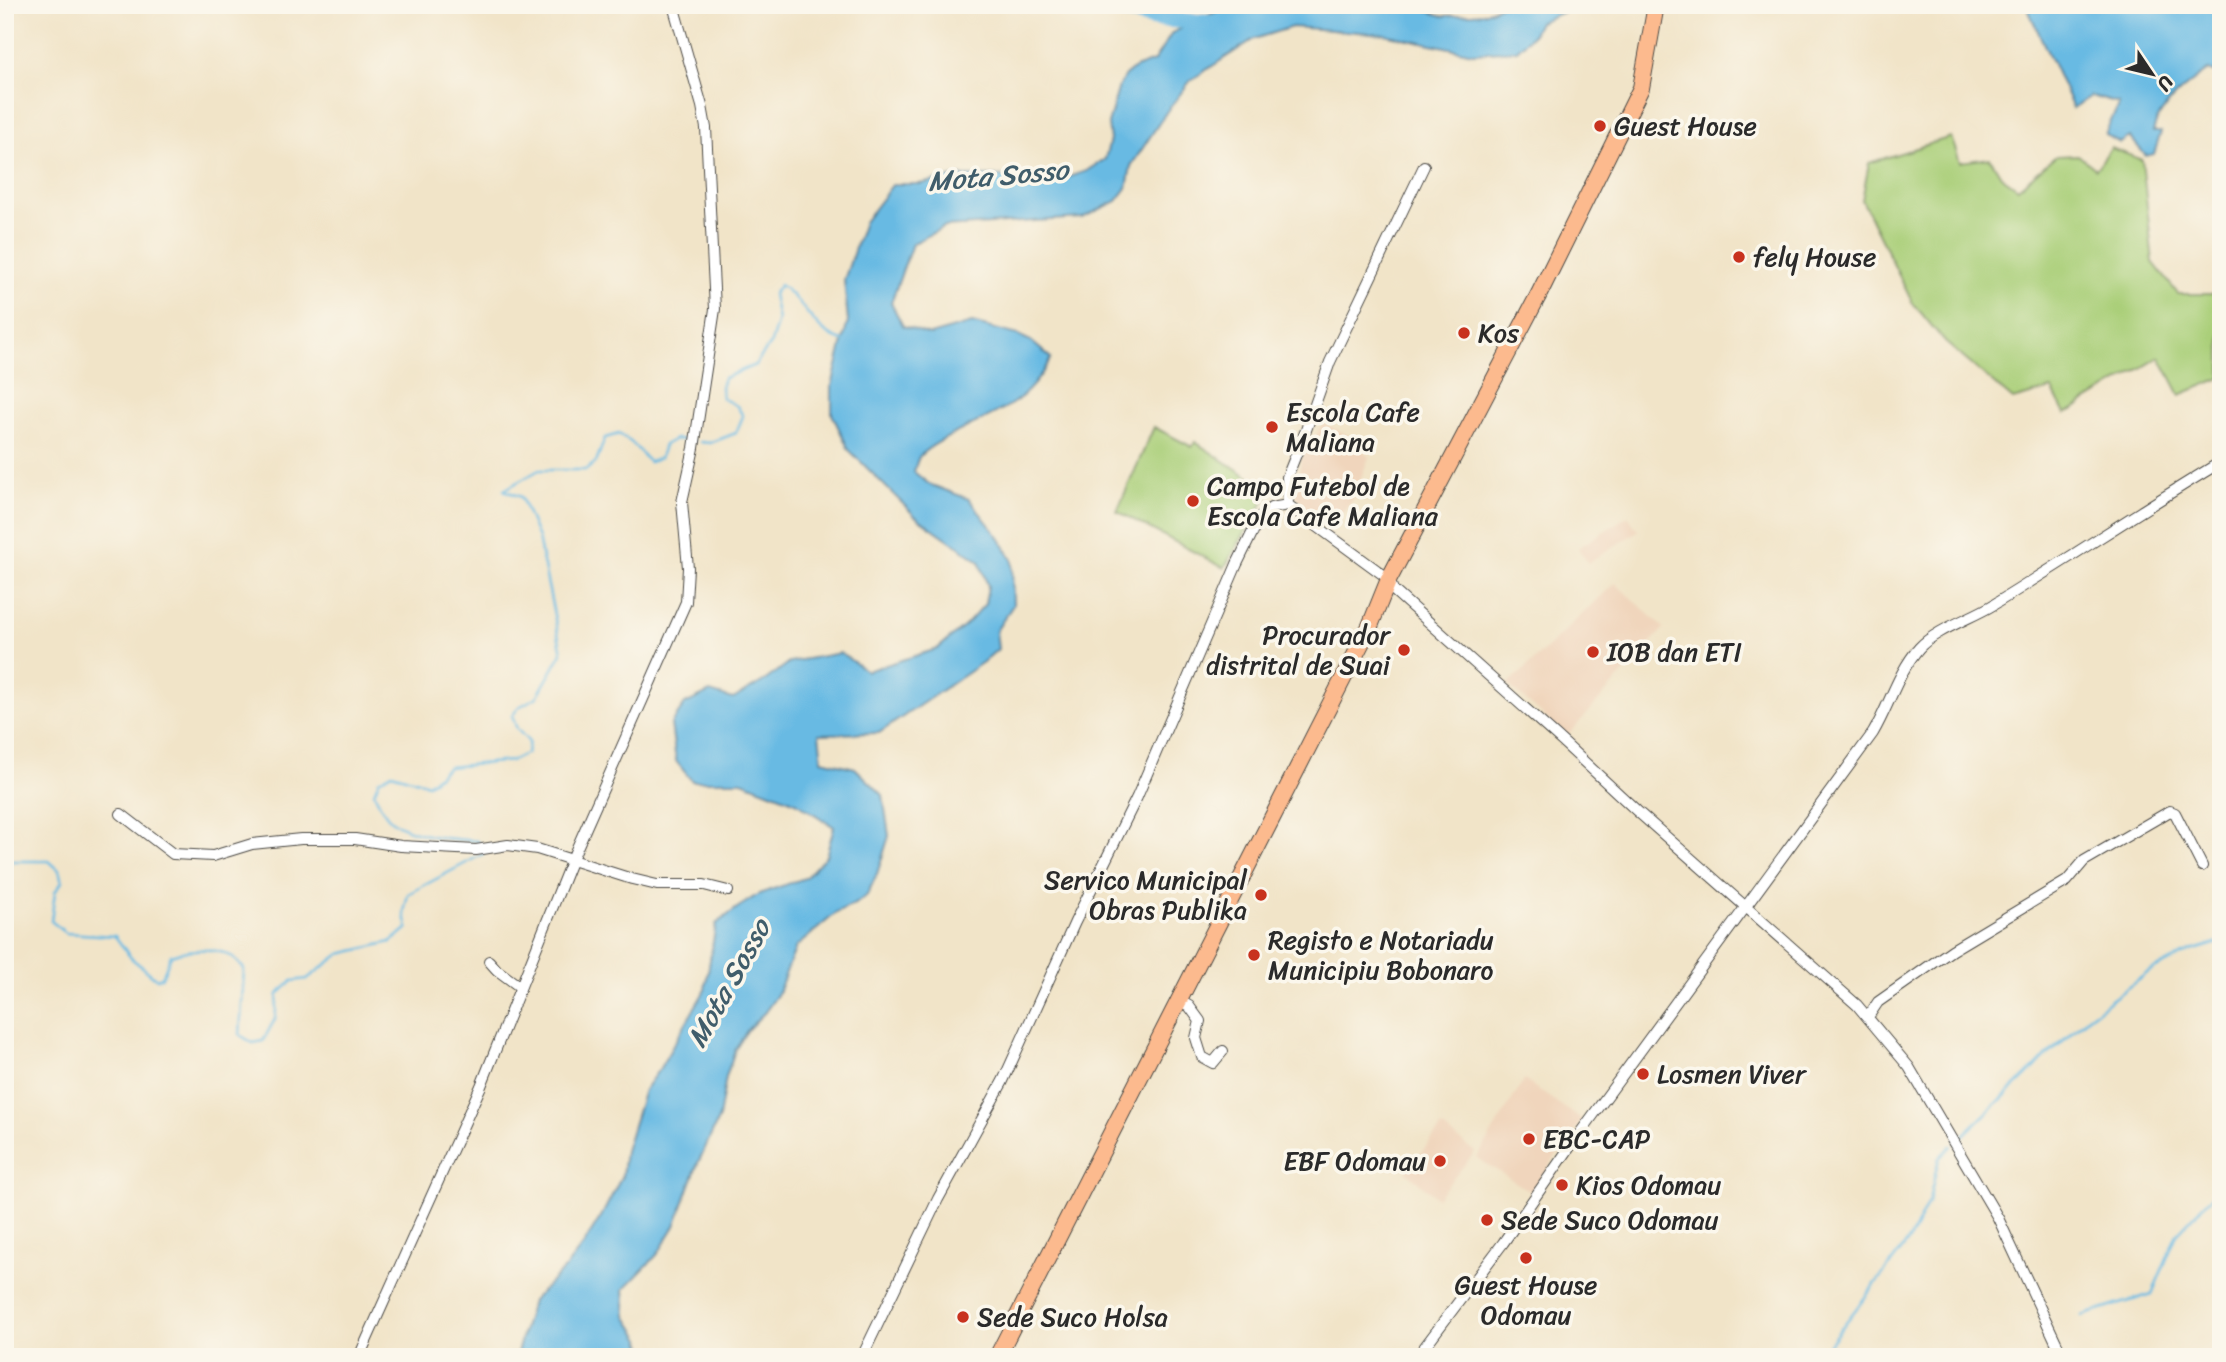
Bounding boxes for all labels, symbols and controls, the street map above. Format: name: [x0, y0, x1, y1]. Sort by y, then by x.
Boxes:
north arrow: [2118, 38, 2188, 108]
text: U: [2148, 69, 2183, 99]
place label: Guest House: [1614, 103, 1757, 149]
marker: Guest House: [1592, 118, 1608, 134]
water label: Mota Sosso: [926, 145, 1073, 206]
place label: fely House: [1753, 234, 1876, 280]
marker: fely House: [1731, 249, 1747, 265]
place label: Kos: [1478, 310, 1520, 356]
marker: Kos: [1456, 325, 1472, 341]
place label: Escola Cafe Maliana: [1286, 389, 1420, 465]
marker: Escola Cafe Maliana: [1264, 419, 1280, 435]
place label: Campo Futebol de Escola Cafe Maliana: [1207, 463, 1439, 539]
marker: Campo Futebol de Escola Cafe Maliana: [1185, 493, 1201, 509]
place label: Procurador distrital de Suai: [1206, 612, 1391, 688]
place label: IOB dan ETI: [1606, 629, 1742, 675]
marker: Procurador distrital de Suai: [1396, 642, 1412, 658]
marker: IOB dan ETI: [1585, 644, 1601, 660]
place label: Servico Municipal Obras Publika: [1044, 857, 1248, 933]
marker: Servico Municipal Obras Publika: [1253, 887, 1269, 903]
water label: Mota Sosso: [673, 907, 785, 1057]
place label: Registo e Notariadu Municipiu Bobonaro: [1268, 917, 1494, 993]
marker: Registo e Notariadu Municipiu Bobonaro: [1246, 947, 1262, 963]
place label: Losmen Viver: [1657, 1051, 1807, 1097]
marker: Losmen Viver: [1635, 1066, 1651, 1082]
place label: EBC-CAP: [1543, 1116, 1651, 1162]
marker: EBC-CAP: [1521, 1131, 1537, 1147]
place label: EBF Odomau: [1284, 1138, 1426, 1184]
marker: EBF Odomau: [1432, 1153, 1448, 1169]
place label: Kios Odomau: [1576, 1162, 1721, 1208]
marker: Kios Odomau: [1554, 1177, 1570, 1193]
place label: Sede Suco Odomau: [1501, 1197, 1719, 1243]
marker: Sede Suco Odomau: [1479, 1212, 1495, 1228]
marker: Guest House Odomau: [1518, 1250, 1534, 1266]
place label: Guest House Odomau: [1455, 1262, 1597, 1338]
place label: Sede Suco Holsa: [977, 1294, 1168, 1340]
marker: Sede Suco Holsa: [955, 1309, 971, 1325]

